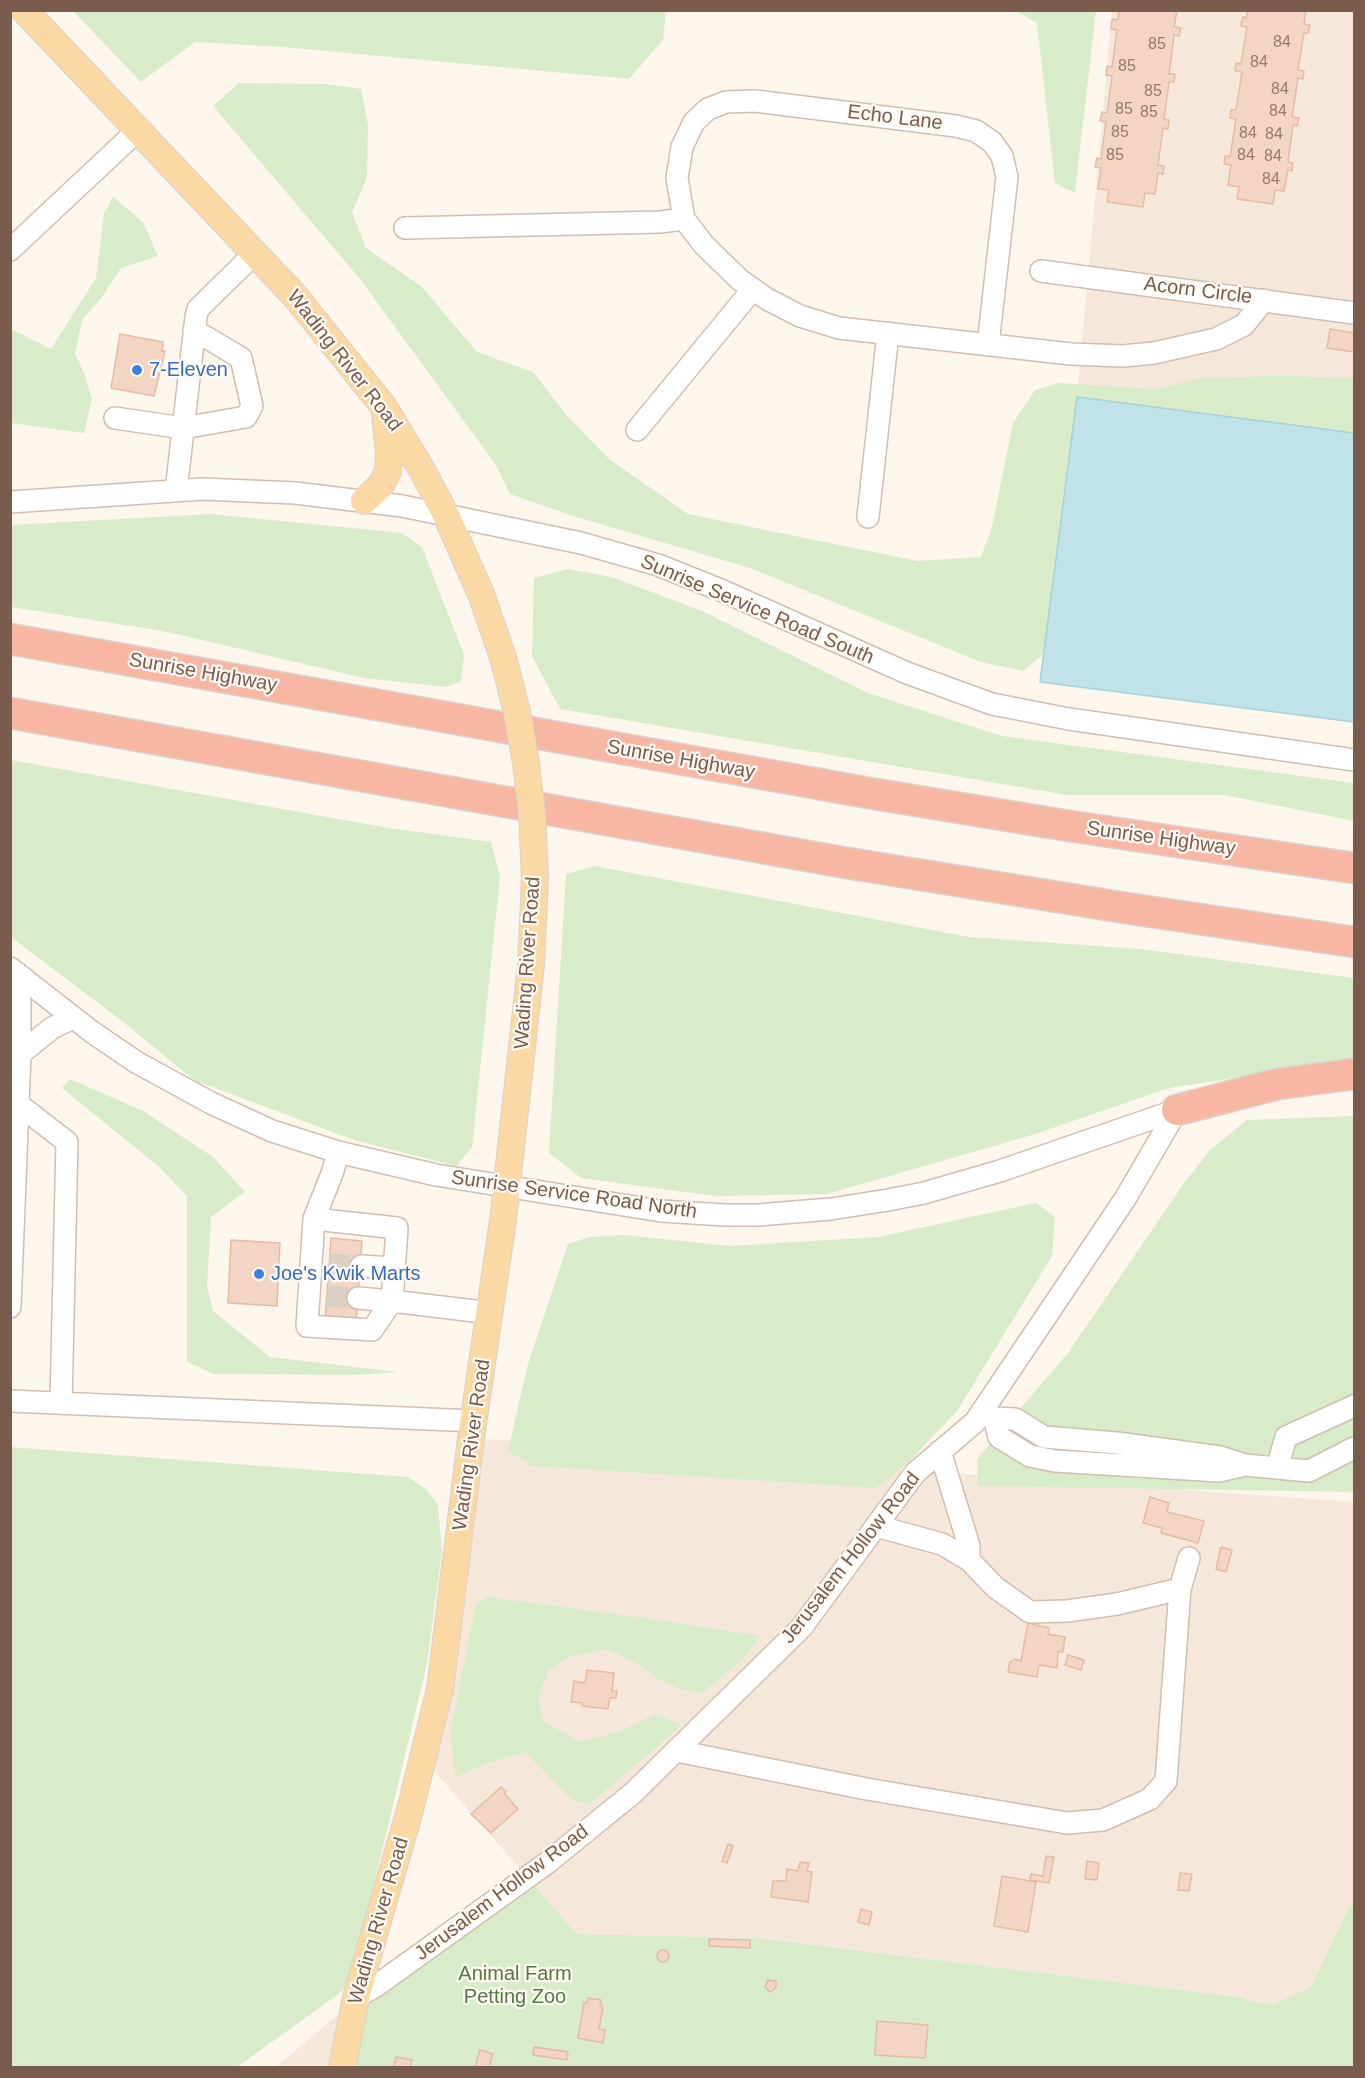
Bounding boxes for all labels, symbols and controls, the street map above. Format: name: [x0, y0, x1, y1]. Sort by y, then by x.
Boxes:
house number: 84: [1273, 33, 1291, 53]
house number: 85: [1148, 35, 1166, 55]
house number: 84: [1250, 53, 1268, 73]
house number: 85: [1118, 57, 1136, 77]
house number: 84: [1271, 80, 1289, 100]
house number: 85: [1144, 82, 1162, 102]
street label: Echo Lane: [846, 100, 944, 136]
house number: 85: [1115, 100, 1133, 120]
house number: 84: [1269, 102, 1287, 122]
house number: 85: [1140, 103, 1158, 123]
house number: 85: [1111, 123, 1129, 143]
house number: 84: [1239, 124, 1257, 144]
house number: 84: [1265, 125, 1283, 145]
house number: 85: [1106, 146, 1124, 166]
house number: 84: [1237, 146, 1255, 166]
house number: 84: [1264, 147, 1282, 167]
house number: 84: [1262, 170, 1280, 190]
street label: Acorn Circle: [1142, 272, 1254, 310]
street label: Wading River Road: [281, 286, 407, 436]
place label: 7-Eleven: [149, 358, 228, 382]
marker: 7-Eleven: [130, 363, 144, 377]
street label: Sunrise Service Road South: [637, 550, 877, 670]
street label: Sunrise Highway: [127, 648, 279, 698]
street label: Sunrise Highway: [605, 735, 757, 785]
street label: Sunrise Highway: [1085, 817, 1237, 861]
street label: Wading River Road: [510, 876, 546, 1050]
street label: Sunrise Service Road North: [450, 1166, 698, 1224]
place label: Joe's Kwik Marts: [271, 1262, 420, 1286]
marker: Joe's Kwik Marts: [252, 1267, 266, 1281]
street label: Wading River Road: [448, 1358, 496, 1532]
street label: Jerusalem Hollow Road: [777, 1467, 925, 1649]
street label: Jerusalem Hollow Road: [410, 1820, 594, 1966]
street label: Wading River Road: [344, 1835, 414, 2007]
park label: Animal Farm Petting Zoo: [458, 1962, 572, 2009]

